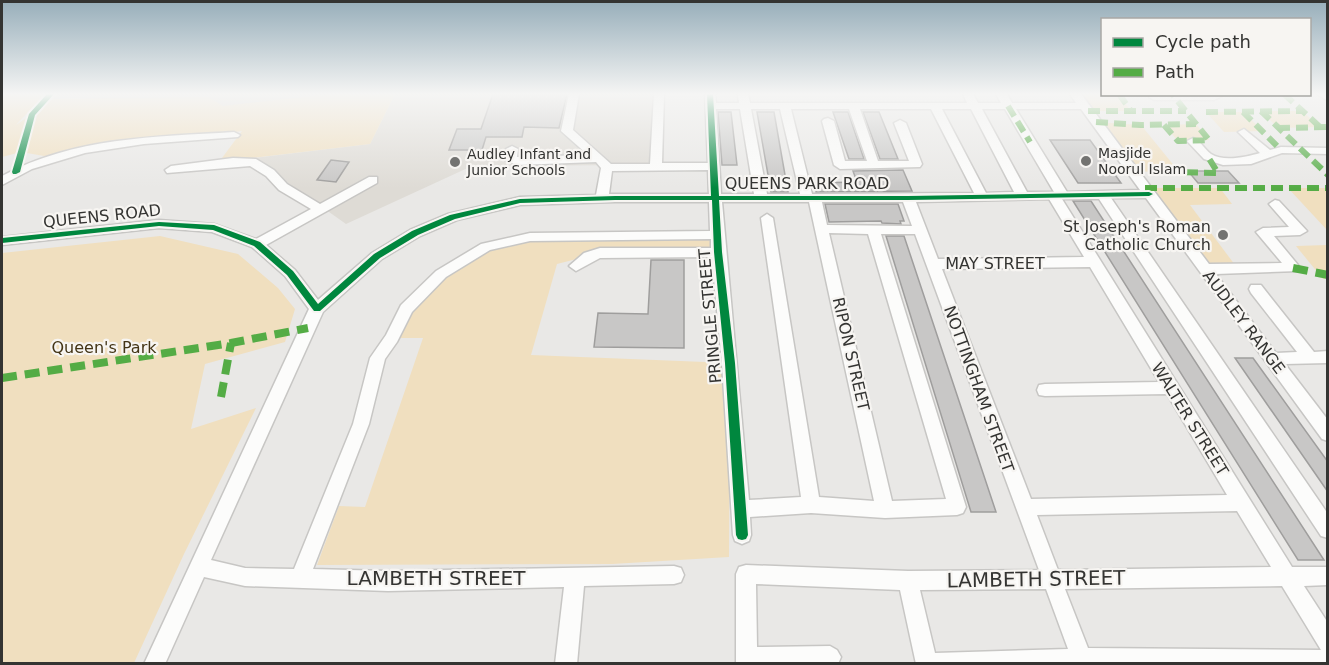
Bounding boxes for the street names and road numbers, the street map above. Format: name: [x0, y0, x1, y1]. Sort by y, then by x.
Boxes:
street label: QUEENS PARK ROAD: [725, 174, 889, 193]
street label: QUEENS ROAD: [42, 200, 162, 232]
street label: PRINGLE STREET: [695, 248, 725, 384]
street label: MAY STREET: [945, 254, 1045, 273]
street label: AUDLEY RANGE: [1199, 266, 1289, 378]
street label: RIPON STREET: [829, 295, 873, 413]
street label: NOTTINGHAM STREET: [940, 303, 1018, 475]
street label: WALTER STREET: [1148, 359, 1233, 479]
street label: LAMBETH STREET: [946, 565, 1126, 593]
street label: LAMBETH STREET: [347, 566, 526, 590]

